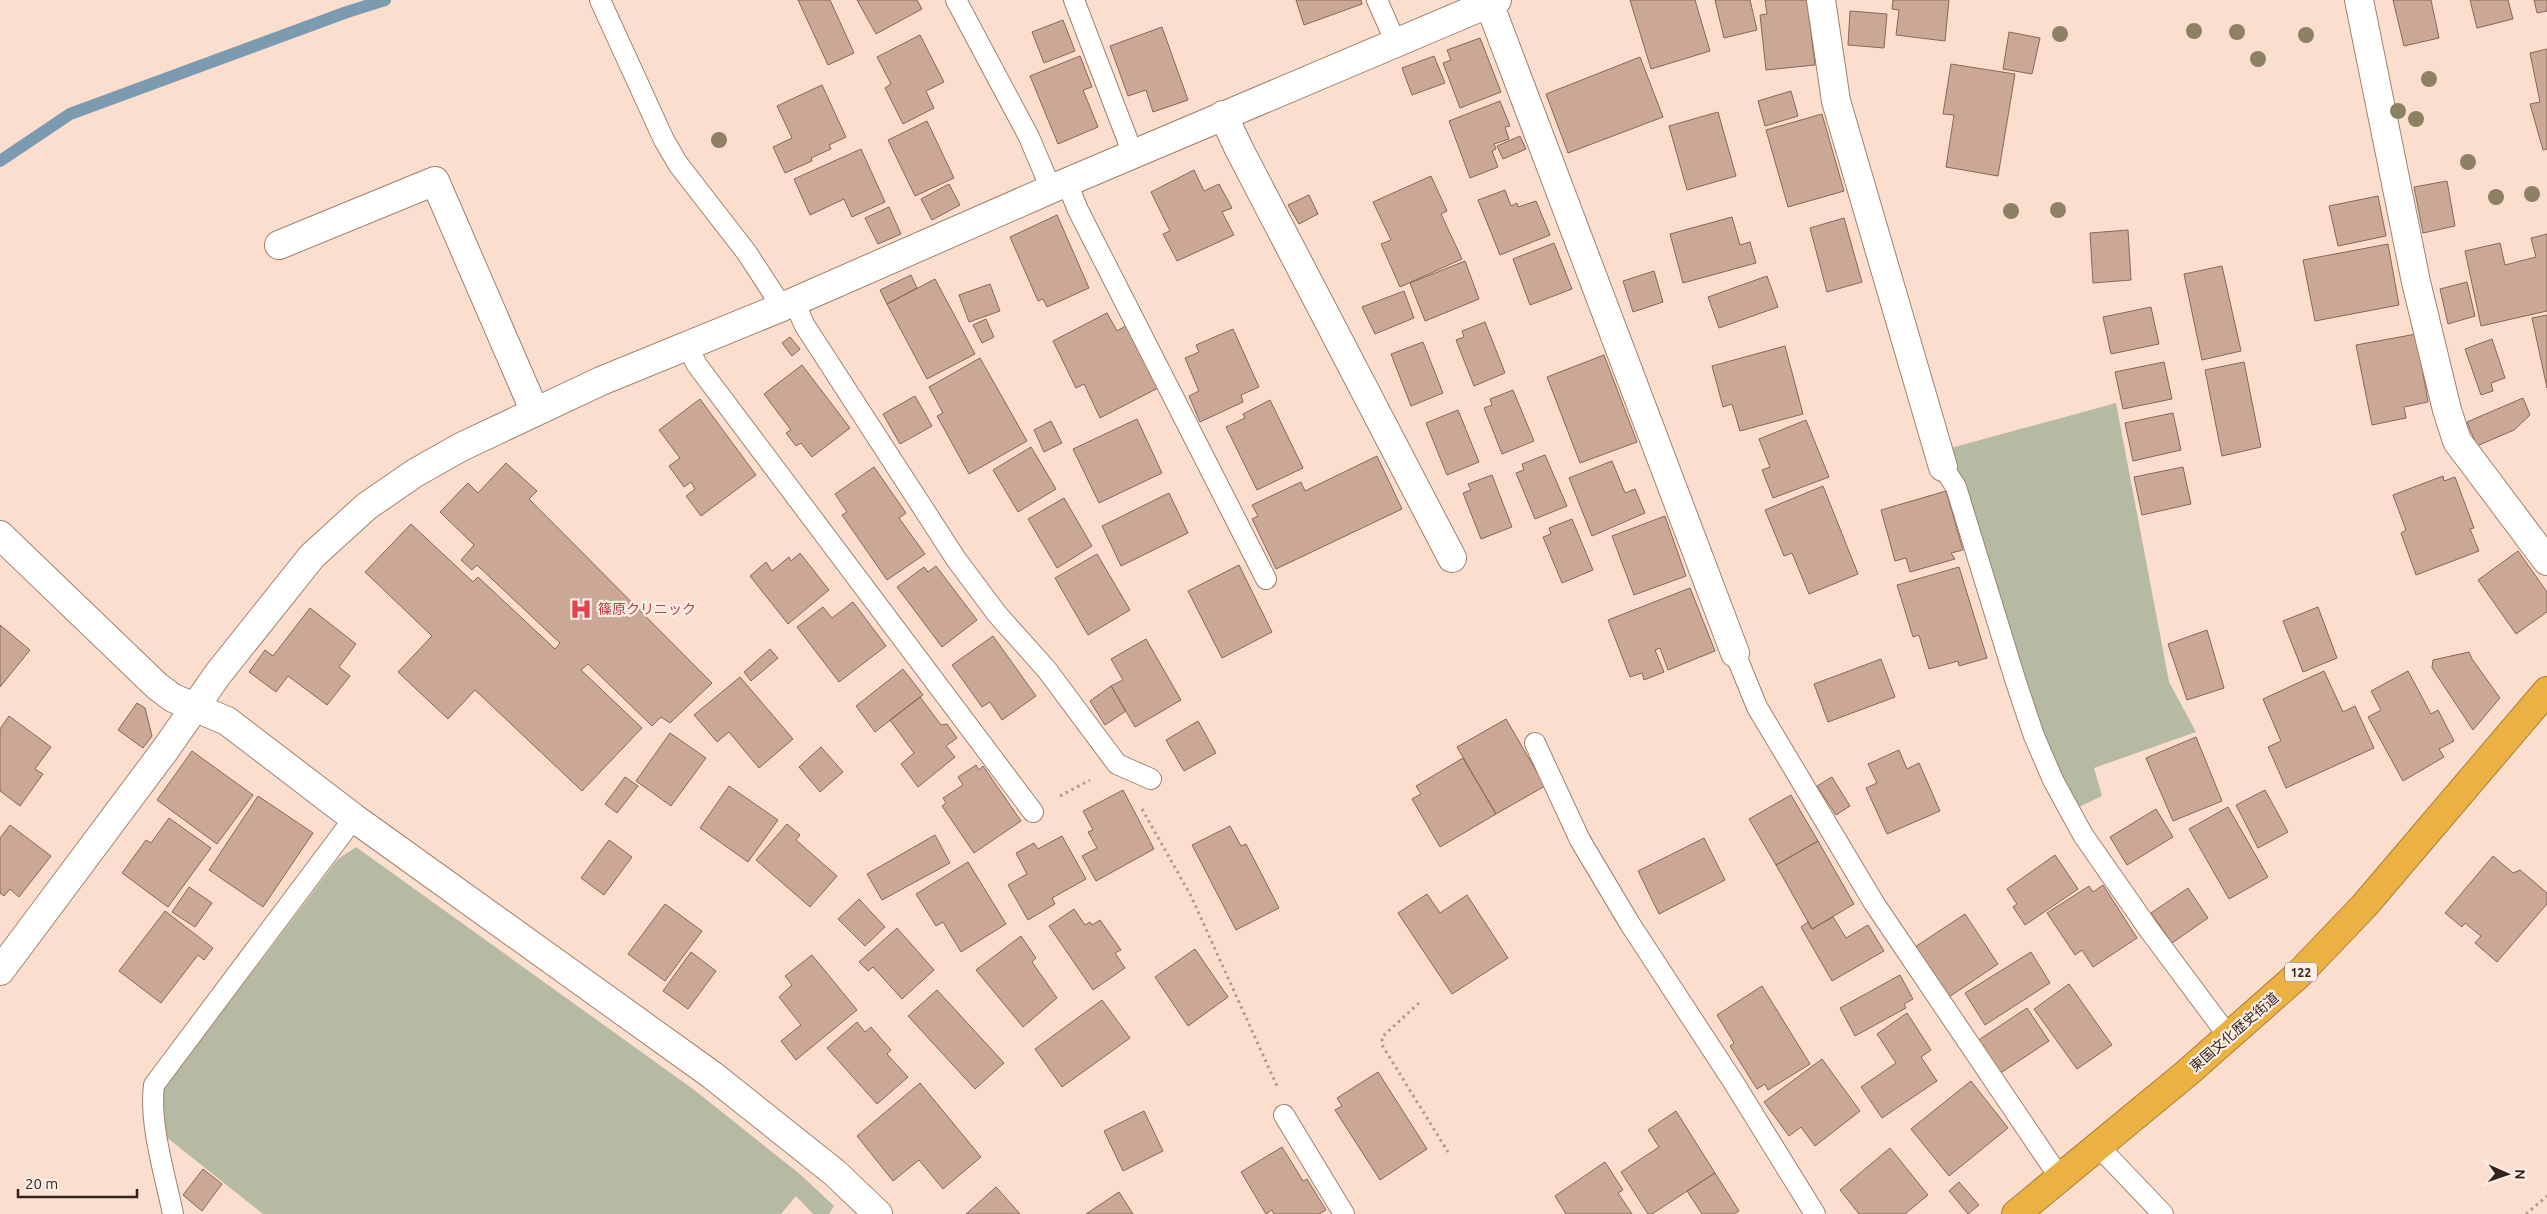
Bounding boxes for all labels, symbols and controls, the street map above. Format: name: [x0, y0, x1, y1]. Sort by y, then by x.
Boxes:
hospital icon: 篠原クリニック: [568, 596, 594, 622]
place label: 篠原クリニック: [598, 601, 696, 617]
road number: 122: [2285, 962, 2317, 982]
street label: 東国文化歴史街道: [2186, 989, 2282, 1075]
north arrow: [2482, 1149, 2532, 1199]
scale bar: [18, 1166, 136, 1198]
text: N: [2512, 1169, 2528, 1180]
text: 20 m: [25, 1175, 58, 1192]

